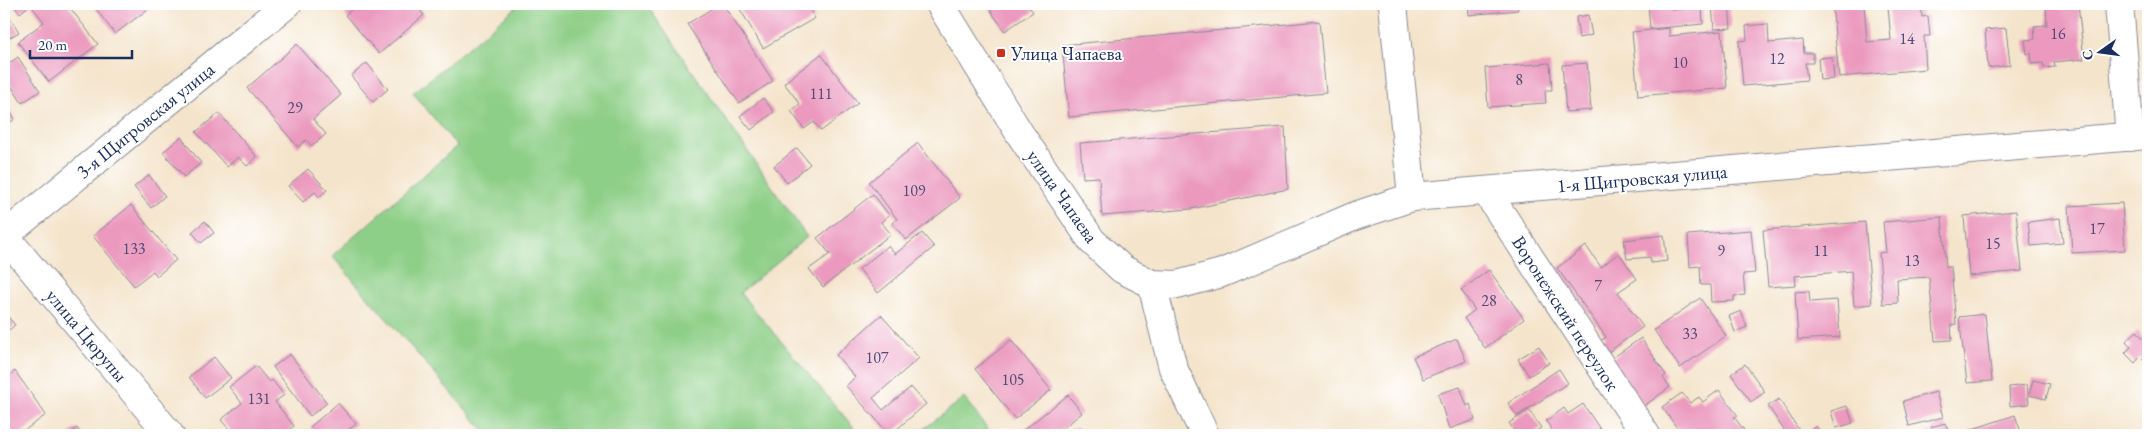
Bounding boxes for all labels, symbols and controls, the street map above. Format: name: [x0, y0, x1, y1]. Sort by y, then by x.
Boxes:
house number: 16: [2050, 23, 2066, 44]
scale bar: [30, 28, 132, 60]
house number: 14: [1899, 28, 1915, 49]
north arrow: [2074, 28, 2124, 78]
text: 20 m: [38, 35, 67, 54]
place label: Улица Чапаева: [1010, 41, 1123, 66]
marker: Улица Чапаева: [995, 47, 1007, 59]
house number: 12: [1769, 48, 1785, 69]
text: С: [2077, 48, 2097, 62]
house number: 10: [1672, 52, 1688, 73]
street label: 3-я Щигровская улица: [71, 57, 220, 184]
house number: 8: [1515, 69, 1523, 90]
house number: 111: [809, 83, 833, 104]
house number: 29: [287, 97, 303, 118]
street label: улица Чапаева: [1021, 145, 1104, 248]
street label: 1-я Щигровская улица: [1556, 159, 1729, 198]
house number: 109: [902, 180, 926, 201]
house number: 17: [2089, 218, 2105, 239]
street label: Воронежский переулок: [1506, 231, 1625, 396]
house number: 15: [1985, 233, 2001, 254]
house number: 133: [122, 238, 146, 259]
house number: 9: [1717, 240, 1725, 261]
house number: 11: [1813, 240, 1829, 261]
house number: 13: [1904, 250, 1920, 271]
house number: 7: [1594, 275, 1602, 296]
street label: улица Цюрупы: [40, 283, 133, 387]
house number: 28: [1481, 290, 1497, 311]
house number: 33: [1682, 323, 1698, 344]
house number: 107: [865, 347, 889, 368]
house number: 105: [1001, 369, 1025, 390]
house number: 131: [247, 388, 271, 409]

